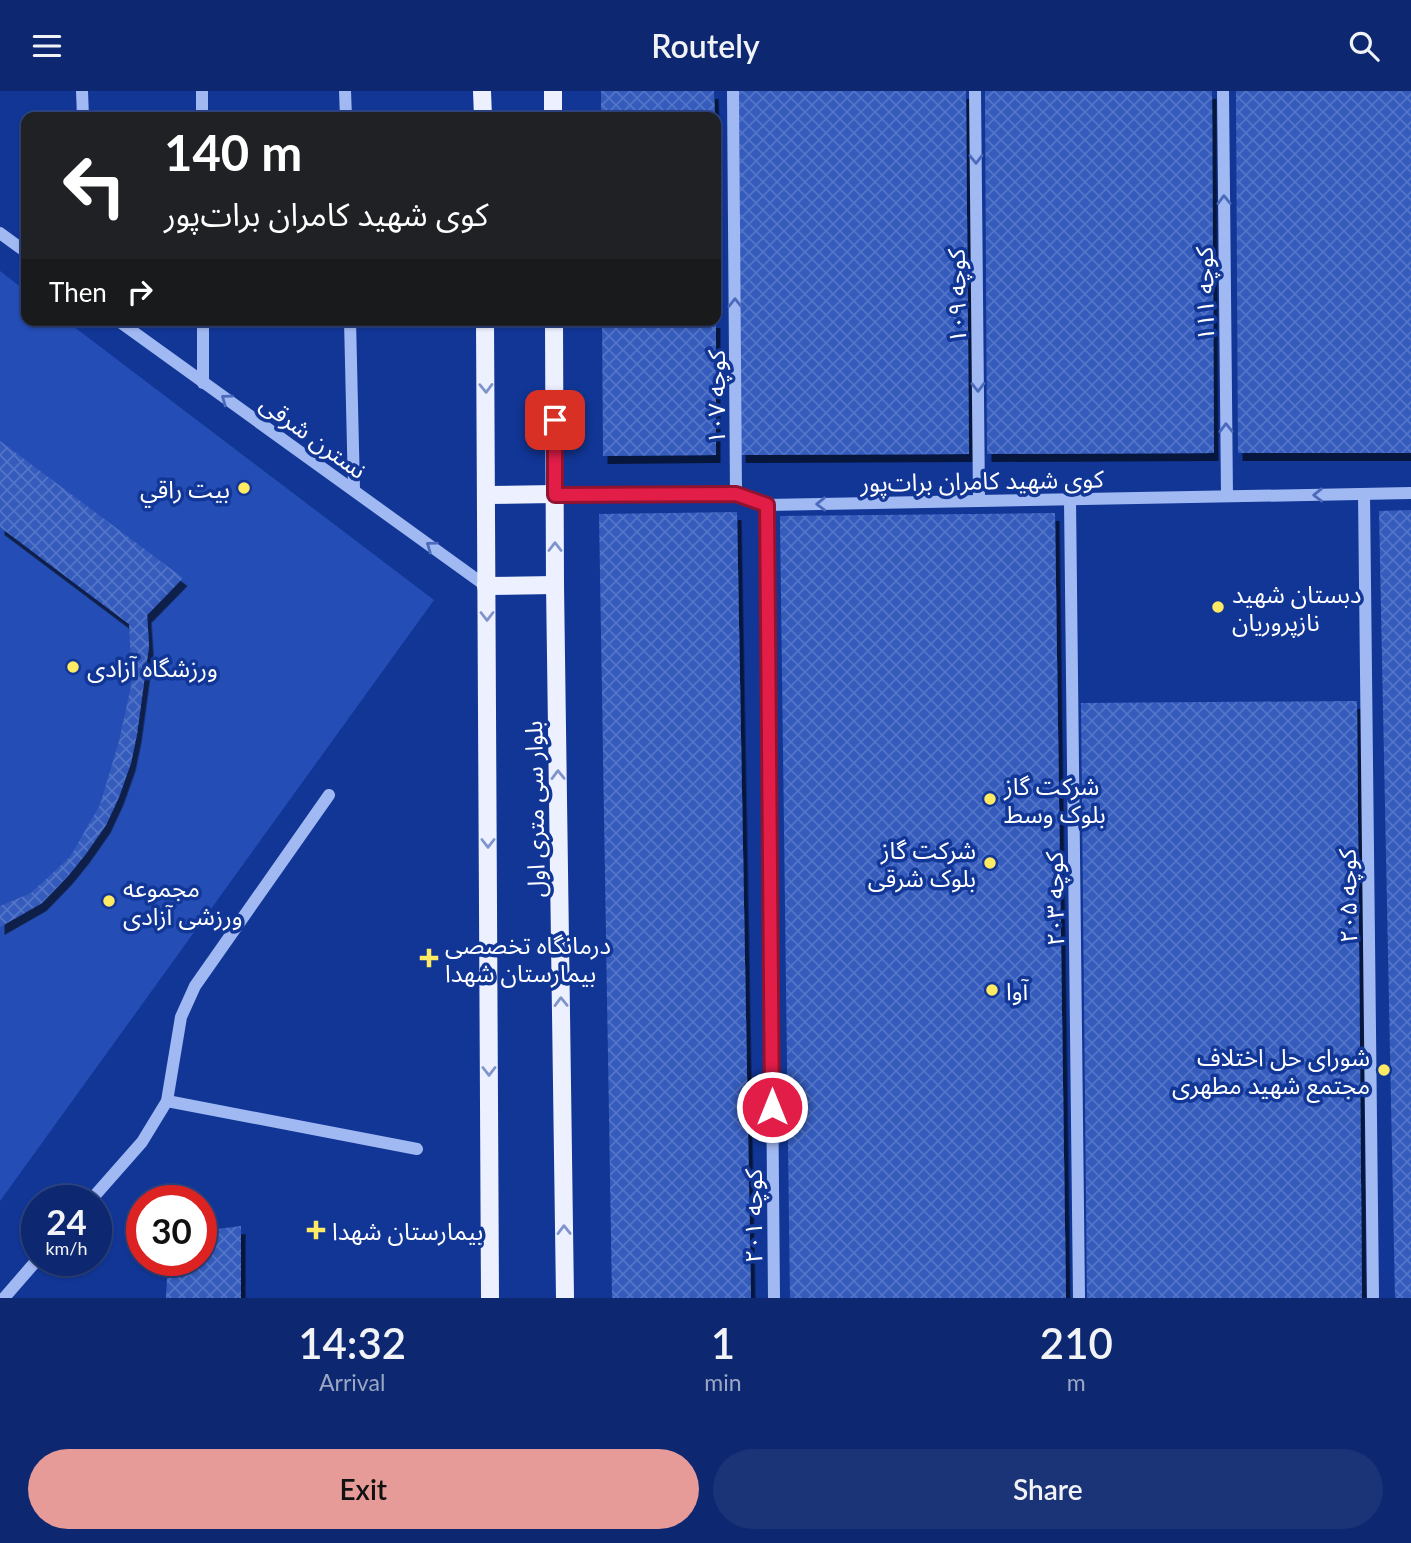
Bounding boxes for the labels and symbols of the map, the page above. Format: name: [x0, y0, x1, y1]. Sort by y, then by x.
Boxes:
one-way arrow: [968, 154, 983, 165]
one-way arrow: [1216, 195, 1232, 205]
street label: کوچه ۱۱۱: [1189, 245, 1221, 341]
street label: کوچه ۱۰۹: [941, 247, 973, 343]
one-way arrow: [727, 297, 743, 308]
street label: کوچه ۱۰۷: [701, 349, 732, 444]
one-way arrow: [970, 382, 986, 392]
one-way arrow: [478, 383, 493, 394]
street label: نسترن شرقی: [255, 388, 373, 485]
pin: [525, 390, 585, 450]
one-way arrow: [221, 395, 234, 407]
one-way arrow: [1218, 422, 1234, 433]
street label: کوی شهید کامران برات‌پور: [859, 463, 1105, 499]
place label: بيت راقي: [140, 474, 230, 508]
marker: بيت راقي: [236, 480, 252, 496]
one-way arrow: [1313, 487, 1324, 502]
one-way arrow: [816, 496, 827, 511]
one-way arrow: [426, 542, 439, 554]
one-way arrow: [547, 542, 563, 552]
place label: دبستان شهید نازپروریان: [1232, 579, 1362, 638]
marker: دبستان شهید نازپروریان: [1210, 599, 1226, 615]
one-way arrow: [479, 611, 495, 622]
place label: ورزشگاه آزادی: [87, 653, 218, 683]
marker: ورزشگاه آزادی: [65, 659, 81, 675]
street label: بلوار سی متری اول: [518, 720, 551, 898]
one-way arrow: [550, 769, 566, 780]
place label: شرکت گاز بلوک وسط: [1003, 771, 1106, 829]
marker: شرکت گاز بلوک وسط: [982, 791, 998, 807]
place label: شرکت گاز بلوک شرقی: [868, 835, 976, 893]
one-way arrow: [480, 839, 496, 849]
street label: کوچه ۲۰۵: [1332, 847, 1364, 943]
street label: کوچه ۲۰۳: [1039, 850, 1071, 946]
marker: شرکت گاز بلوک شرقی: [982, 855, 998, 871]
place label: مجموعه ورزشی آزادی: [123, 873, 243, 931]
marker: مجموعه ورزشی آزادی: [101, 893, 117, 909]
place label: درمانگاه تخصصی بیمارستان شهدا: [445, 930, 611, 988]
marker: درمانگاه تخصصی بیمارستان شهدا: [419, 948, 439, 968]
place label: آوا: [1006, 976, 1029, 1006]
marker: آوا: [984, 982, 1000, 998]
one-way arrow: [553, 997, 569, 1007]
place label: شورای حل اختلاف مجتمع شهید مطهری: [1172, 1042, 1370, 1103]
marker: شورای حل اختلاف مجتمع شهید مطهری: [1376, 1062, 1392, 1078]
one-way arrow: [481, 1066, 496, 1077]
position arrow: [735, 1070, 809, 1144]
street label: کوچه ۲۰۱: [738, 1168, 769, 1263]
speed limit sign: 30: [126, 1185, 217, 1276]
place label: بیمارستان شهدا: [332, 1216, 483, 1246]
marker: بیمارستان شهدا: [306, 1220, 326, 1240]
one-way arrow: [556, 1224, 572, 1235]

